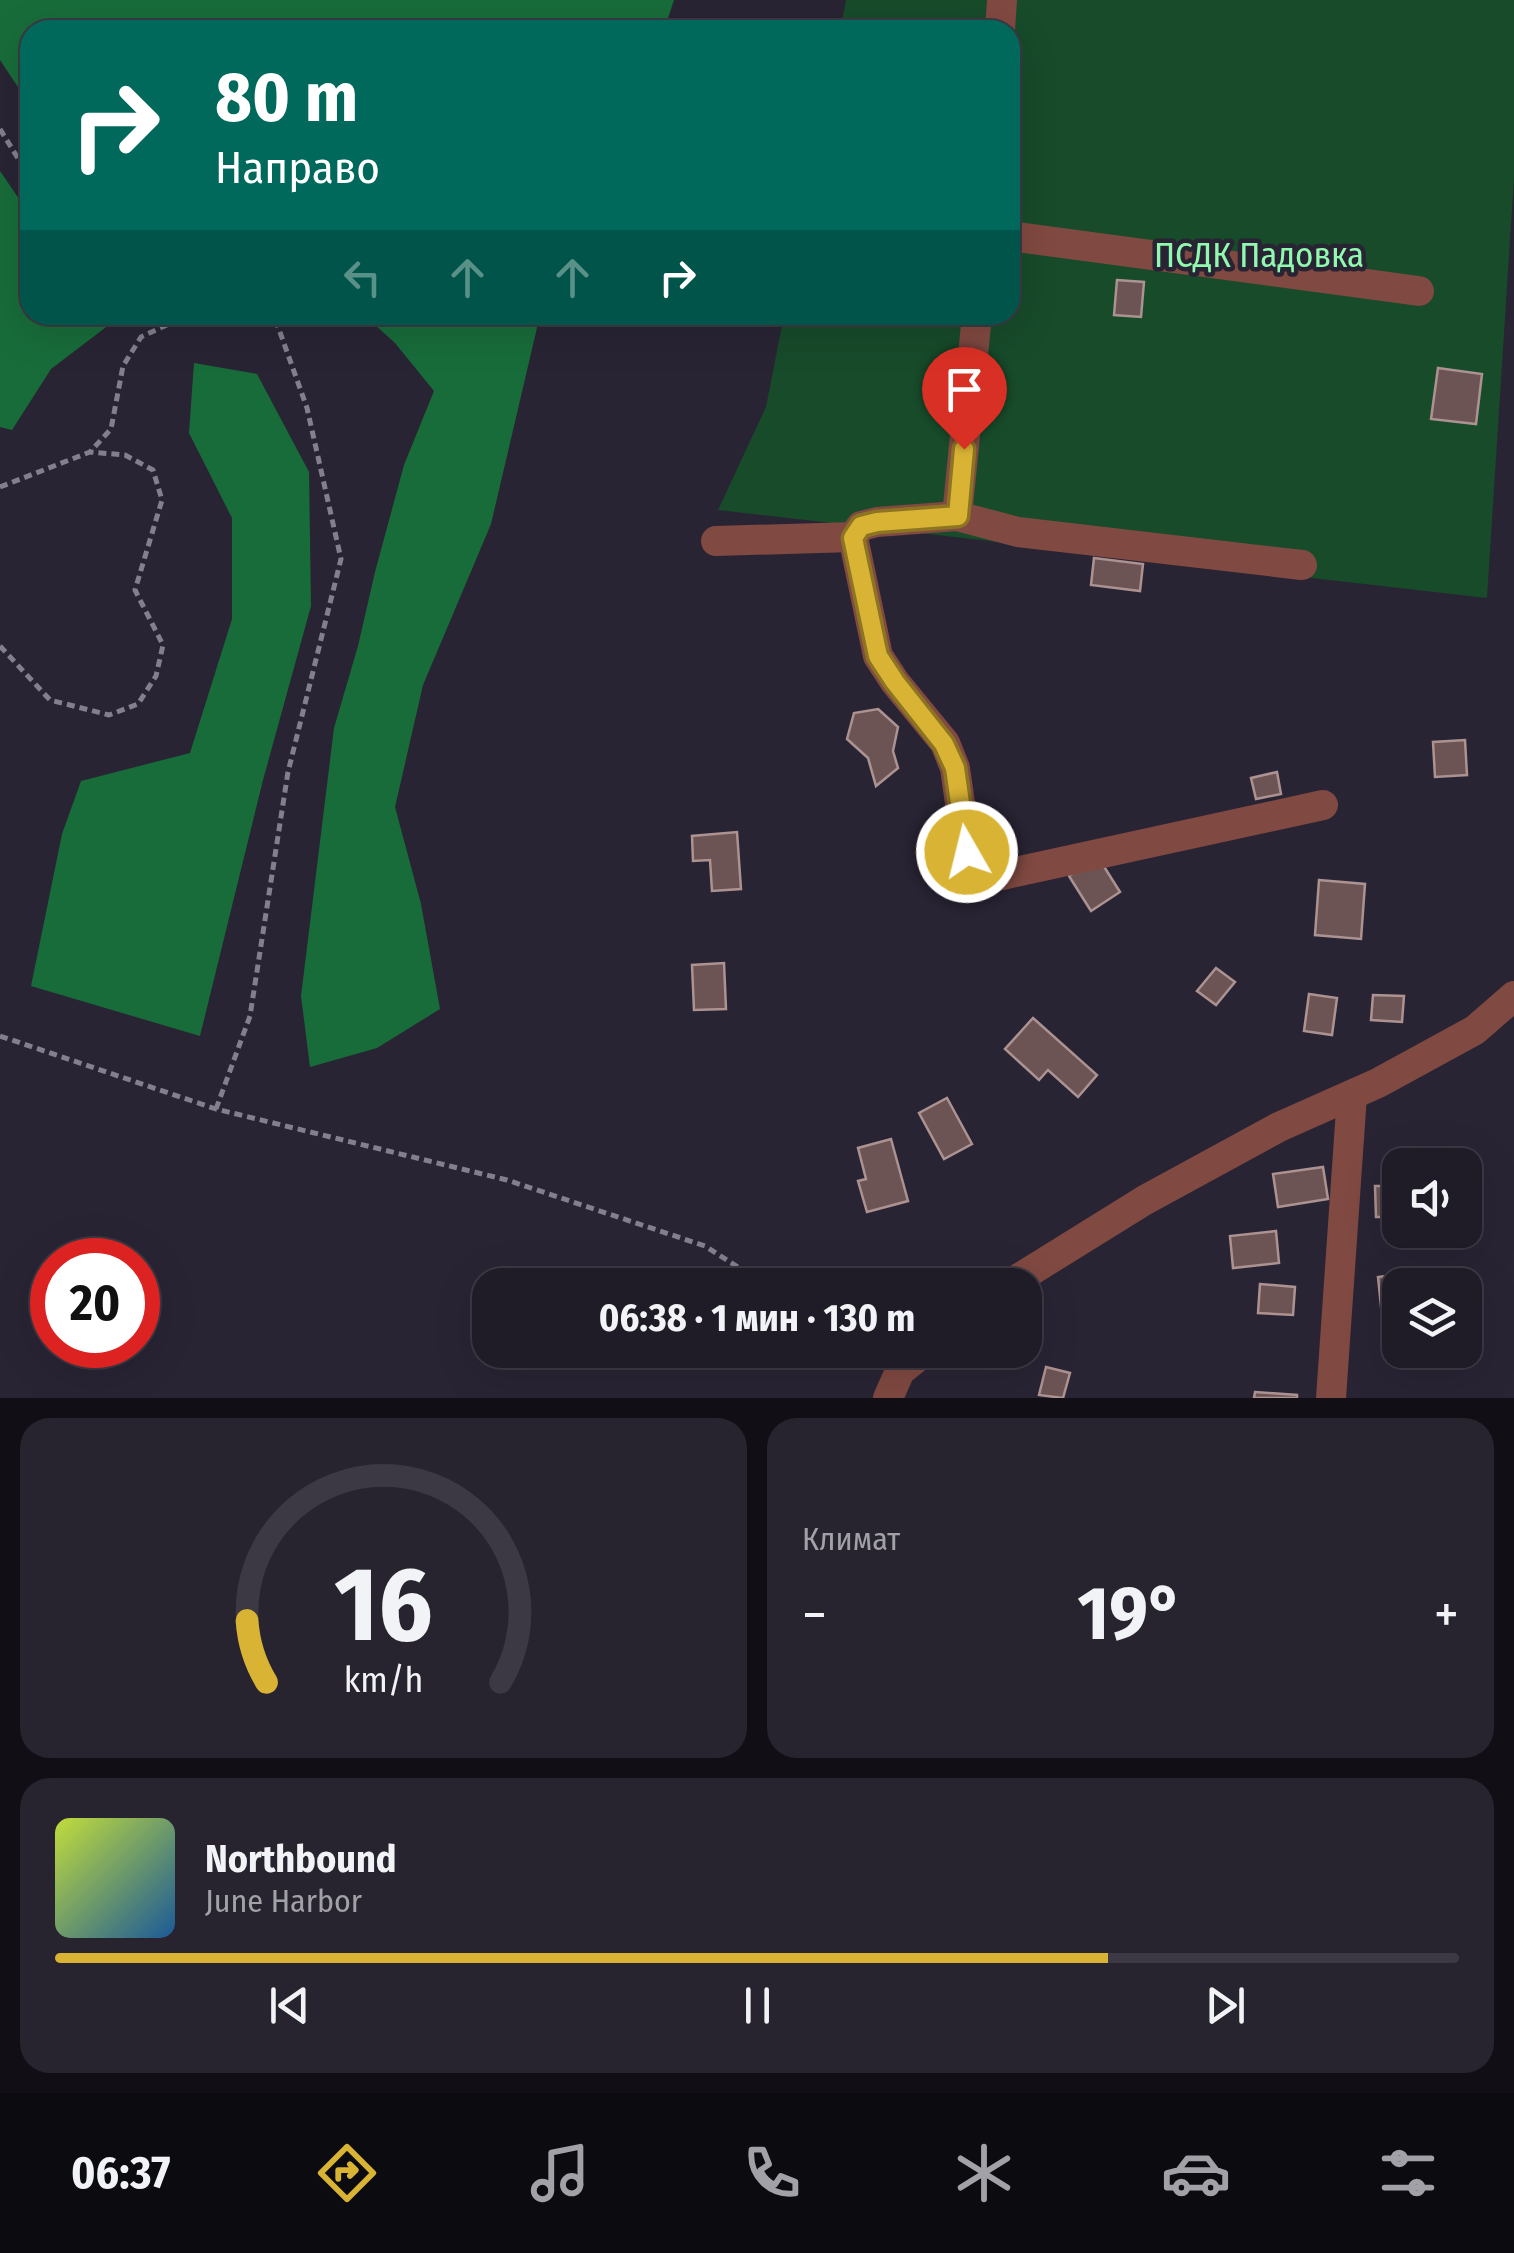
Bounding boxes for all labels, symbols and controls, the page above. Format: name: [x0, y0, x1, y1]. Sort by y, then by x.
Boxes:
text: 80 m: [215, 56, 358, 140]
icon: right: [50, 60, 180, 190]
text: Направо: [215, 141, 380, 195]
park label: ПСДК Падовка: [1154, 234, 1364, 276]
icon: left: [335, 250, 390, 305]
icon: ahead: [440, 250, 495, 305]
icon: ahead: [545, 250, 600, 305]
icon: right: [650, 250, 705, 305]
pin: [922, 347, 1007, 450]
icon: arrive: [937, 362, 992, 417]
position arrow: [915, 800, 1019, 904]
map controls: [1382, 1148, 1482, 1368]
button: sound: [1382, 1148, 1482, 1248]
speed limit sign: 20: [30, 1238, 160, 1368]
button: layers: [1382, 1268, 1482, 1368]
text: 06:38 · 1 мин · 130 m: [599, 1295, 915, 1341]
text: Климат: [802, 1520, 900, 1558]
text: 16: [334, 1543, 433, 1668]
text: 19°: [1078, 1569, 1183, 1659]
text: −: [802, 1582, 827, 1648]
text: +: [1434, 1582, 1459, 1648]
text: km/h: [344, 1659, 423, 1701]
text: Northbound: [205, 1836, 397, 1882]
text: June Harbor: [205, 1882, 362, 1920]
icon: previous: [262, 1978, 317, 2033]
icon: pause: [730, 1978, 785, 2033]
icon: next: [1198, 1978, 1253, 2033]
icon: directions: [312, 2138, 382, 2208]
icon: music: [525, 2138, 595, 2208]
icon: phone: [737, 2138, 807, 2208]
icon: climate: [949, 2138, 1019, 2208]
icon: car: [1161, 2138, 1231, 2208]
icon: filters: [1373, 2138, 1443, 2208]
text: 06:37: [71, 2146, 170, 2200]

